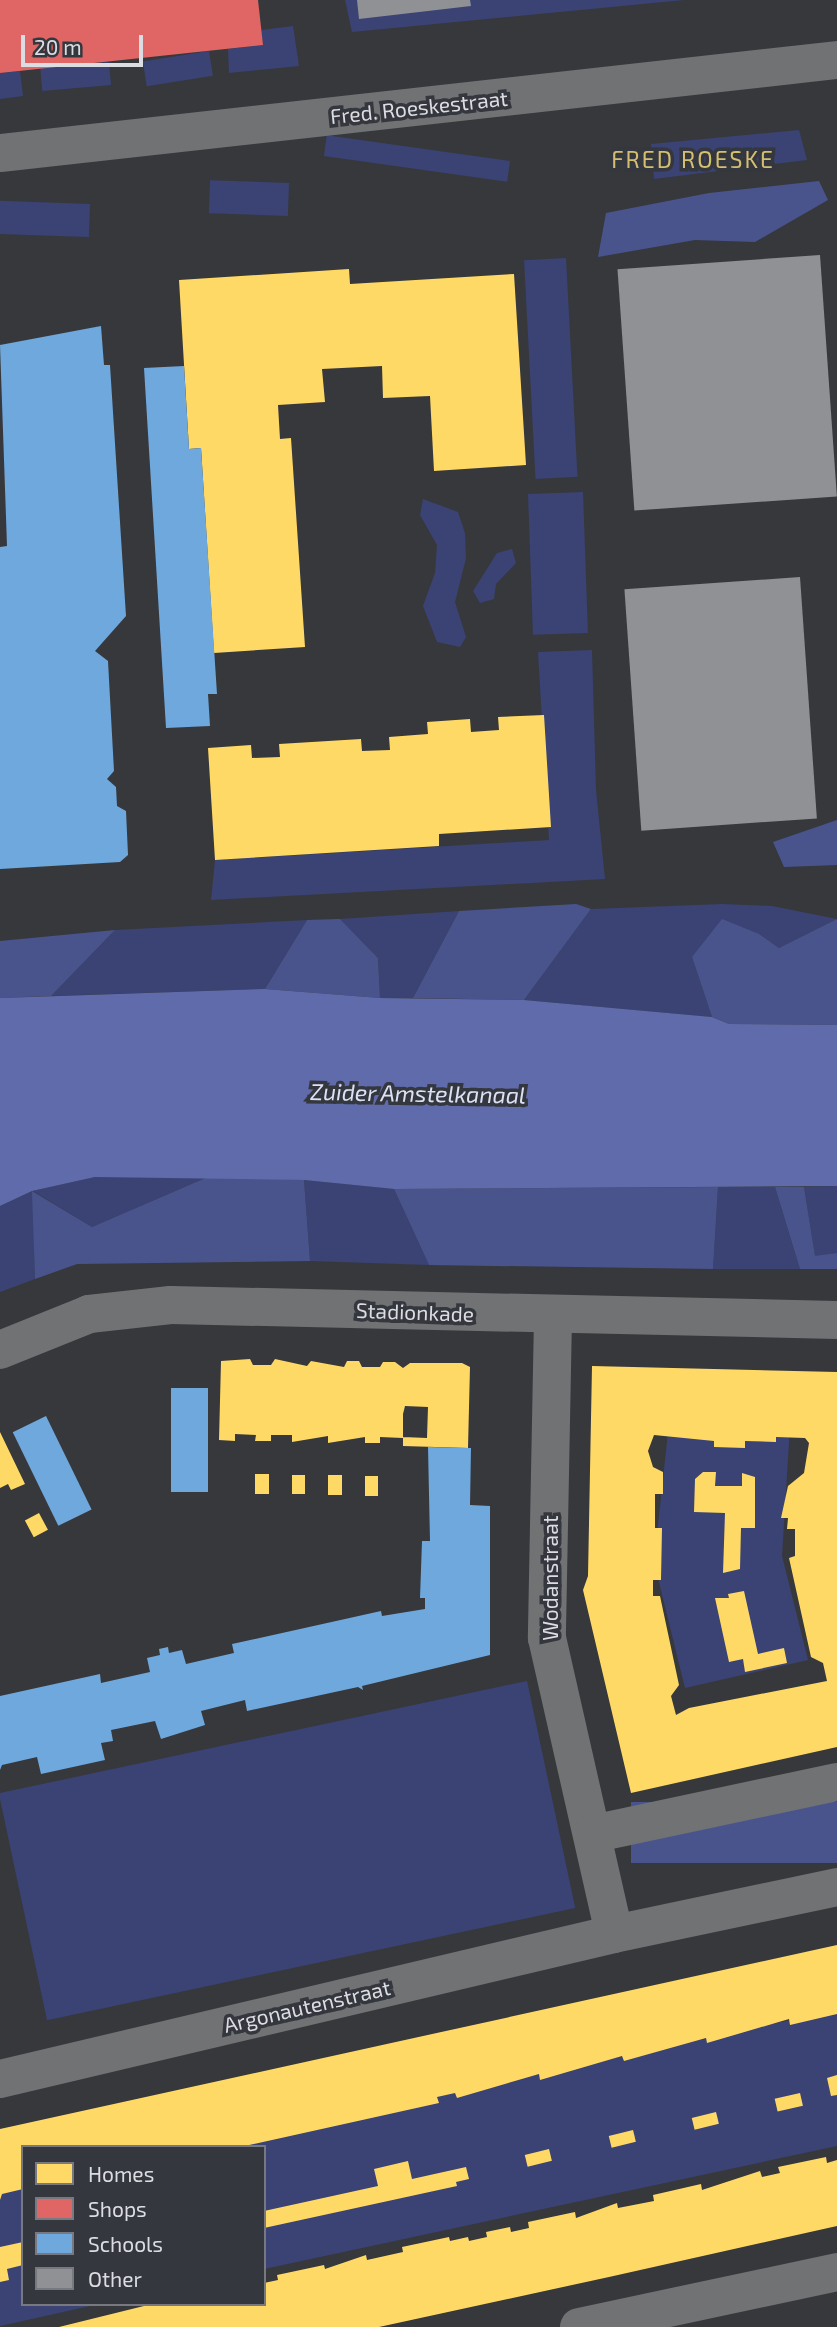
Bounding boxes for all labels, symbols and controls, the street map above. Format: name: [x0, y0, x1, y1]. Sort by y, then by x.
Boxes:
scale bar: [24, 21, 147, 65]
text: 20 m: [34, 34, 82, 59]
street label: Fred. Roeskestraat: [329, 85, 509, 129]
district label: FRED ROESKE: [613, 145, 773, 173]
water label: Zuider Amstelkanaal: [310, 1077, 526, 1109]
street label: Stadionkade: [356, 1297, 474, 1327]
street label: Wodanstraat: [537, 1515, 563, 1641]
street label: Argonautenstraat: [221, 1975, 393, 2037]
legend: [21, 2145, 266, 2306]
text: Homes: [88, 2161, 154, 2186]
text: Shops: [88, 2196, 147, 2221]
text: Schools: [88, 2231, 163, 2256]
text: Other: [88, 2266, 142, 2291]

